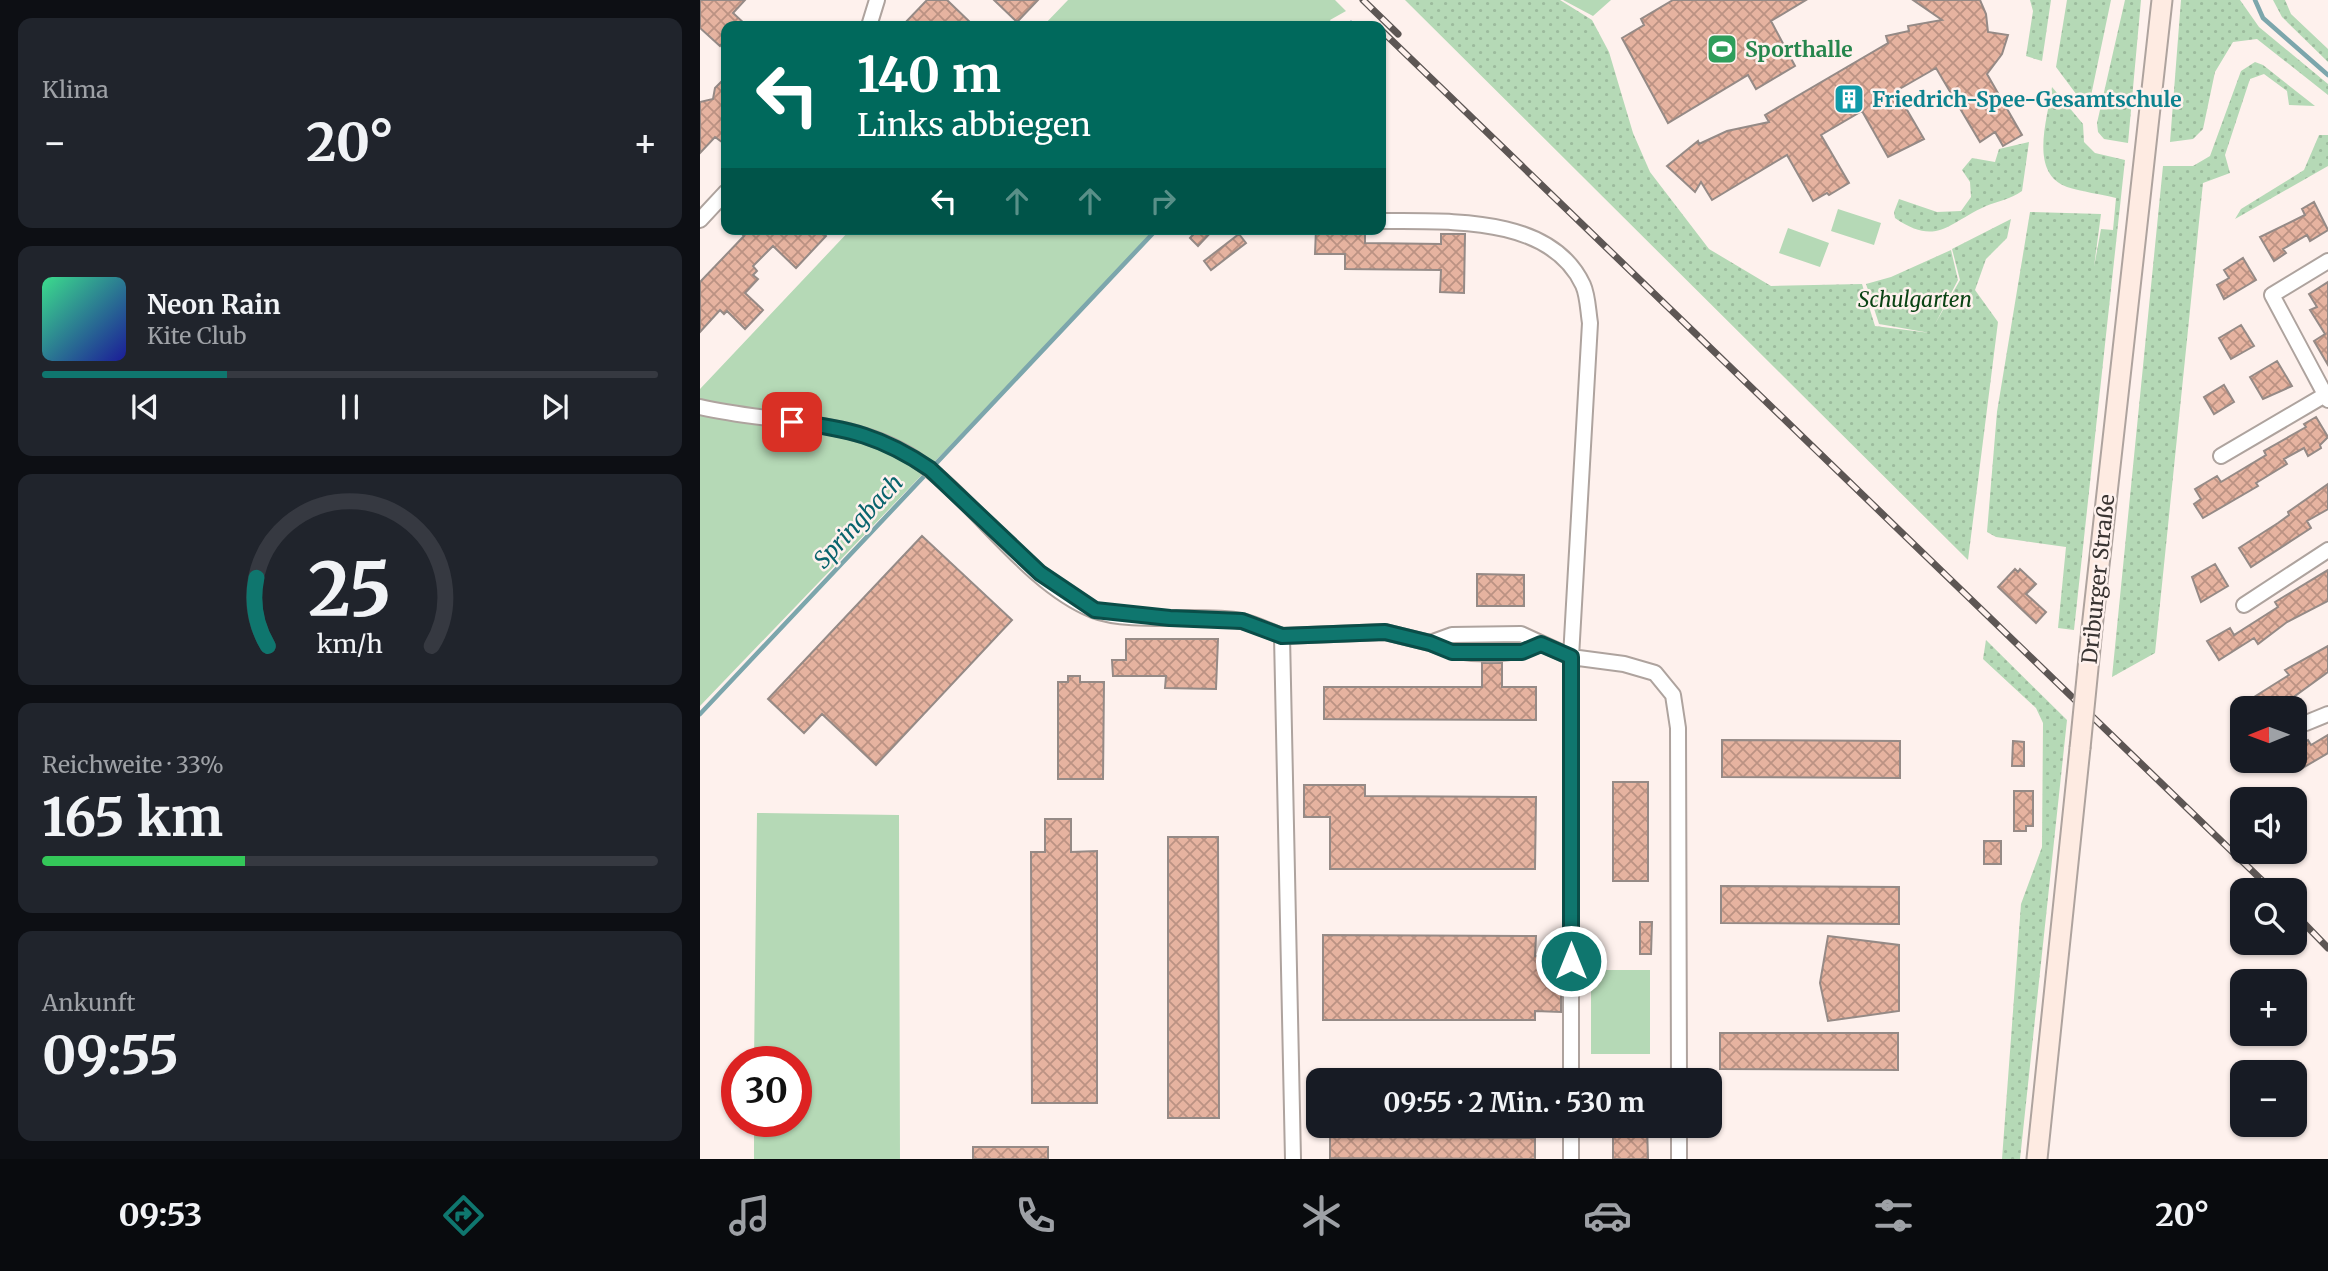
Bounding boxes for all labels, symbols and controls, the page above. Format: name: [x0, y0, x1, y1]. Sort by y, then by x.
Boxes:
sports icon: Sporthalle: [1705, 32, 1739, 66]
place label: Sporthalle: [1745, 36, 1853, 63]
text: 140 m: [857, 44, 1001, 105]
icon: left: [742, 49, 833, 140]
text: Klima: [42, 75, 109, 104]
building icon: Friedrich-Spee-Gesamtschule: [1832, 82, 1866, 116]
place label: Friedrich-Spee-Gesamtschule: [1872, 86, 2182, 113]
text: Links abbiegen: [857, 105, 1091, 145]
text: 20°: [306, 110, 394, 175]
text: −: [42, 119, 67, 166]
text: +: [633, 119, 658, 166]
icon: left: [925, 182, 963, 220]
icon: ahead: [998, 182, 1036, 220]
icon: ahead: [1071, 182, 1109, 220]
icon: right: [1144, 182, 1182, 220]
park label: Schulgarten: [1858, 286, 1972, 313]
text: Neon Rain: [147, 288, 281, 321]
text: Kite Club: [147, 321, 246, 350]
icon: previous: [126, 388, 164, 426]
icon: pause: [331, 388, 369, 426]
icon: next: [536, 388, 574, 426]
pin: [762, 392, 822, 452]
icon: arrive: [773, 403, 811, 441]
water label: Springbach: [807, 468, 909, 574]
street label: Driburger Straße: [2076, 493, 2120, 665]
text: 25: [308, 544, 392, 636]
text: km/h: [317, 627, 383, 659]
north arrow: [2230, 696, 2306, 774]
map controls: [2230, 696, 2307, 1137]
text: Reichweite · 33%: [42, 750, 224, 779]
text: 165 km: [42, 785, 223, 850]
button: sound: [2230, 787, 2307, 864]
button: search: [2230, 878, 2307, 955]
position arrow: [1534, 924, 1608, 998]
button: +: [2230, 969, 2307, 1046]
text: Ankunft: [42, 988, 135, 1017]
text: 09:55: [42, 1023, 179, 1088]
speed limit sign: 30: [721, 1046, 812, 1137]
button: −: [2230, 1060, 2307, 1137]
text: 09:55 · 2 Min. · 530 m: [1383, 1086, 1645, 1119]
icon: directions: [439, 1191, 488, 1240]
icon: music: [725, 1191, 774, 1240]
icon: phone: [1011, 1191, 1060, 1240]
icon: climate: [1297, 1191, 1346, 1240]
icon: car: [1583, 1191, 1632, 1240]
icon: filters: [1869, 1191, 1918, 1240]
text: 09:53: [118, 1195, 202, 1235]
text: 20°: [2155, 1195, 2209, 1235]

